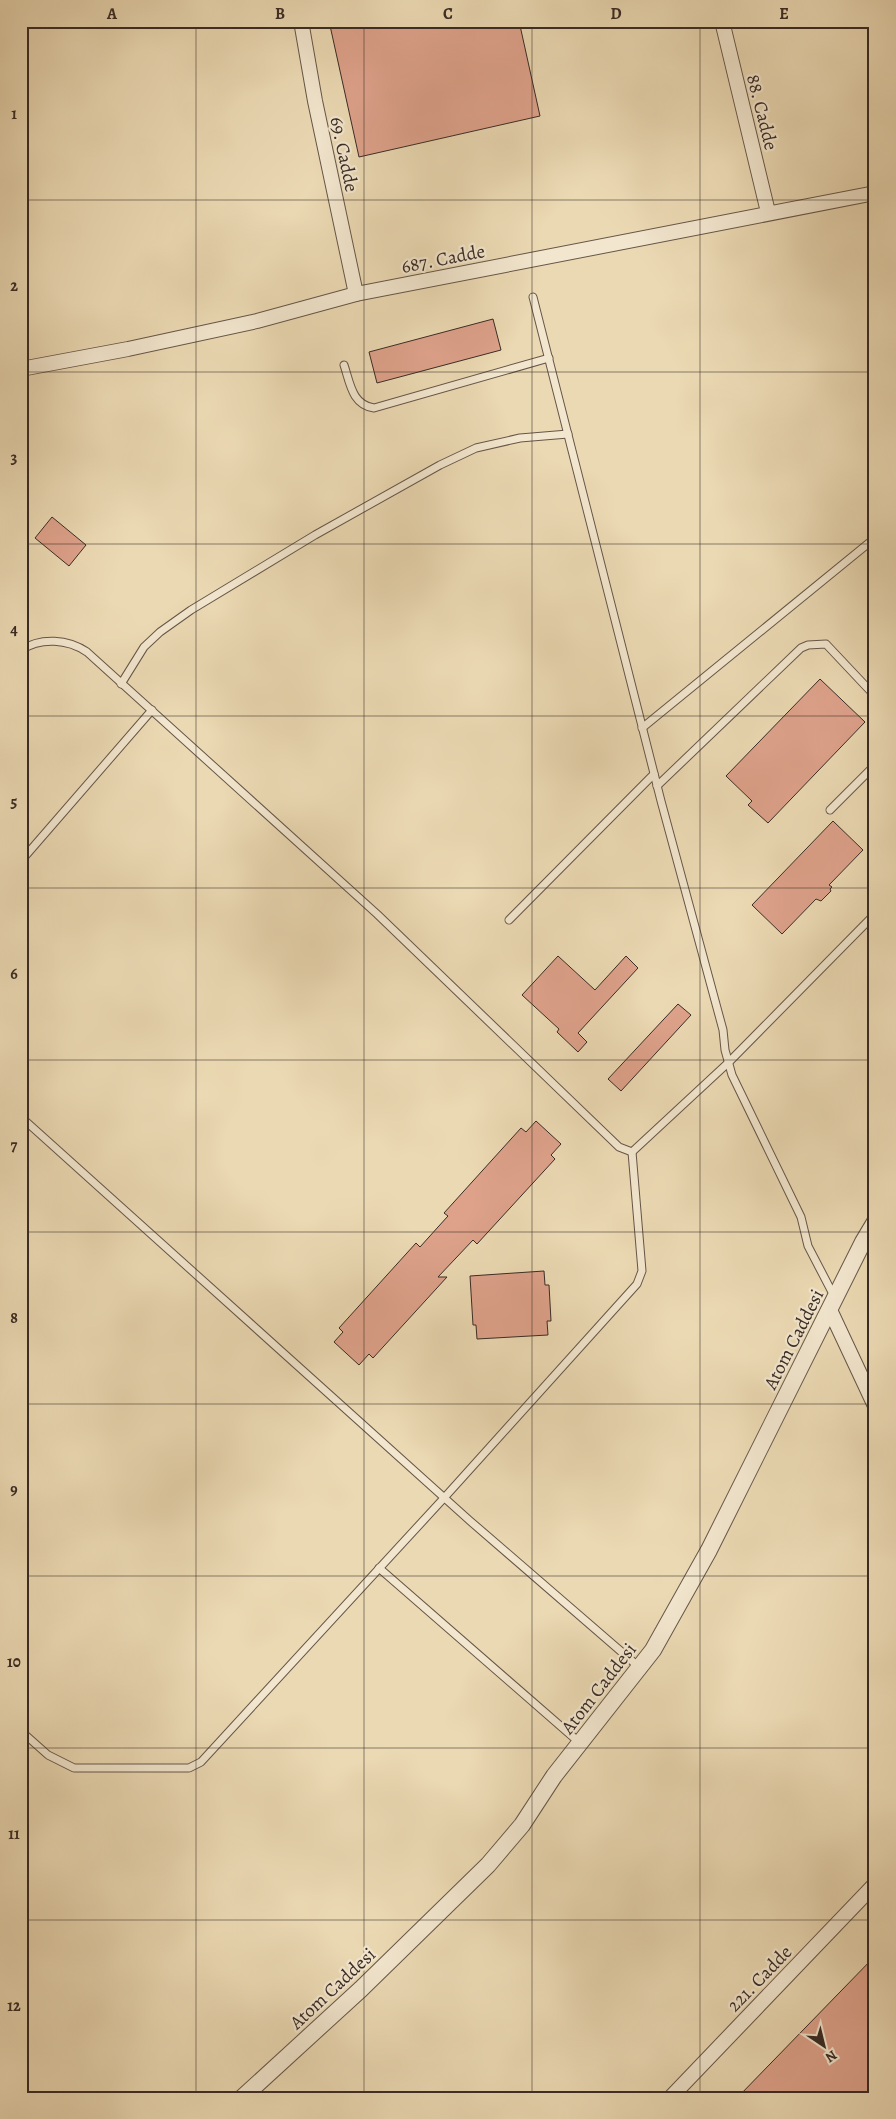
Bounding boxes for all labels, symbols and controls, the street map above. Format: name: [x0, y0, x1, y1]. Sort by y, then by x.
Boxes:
text: A: [106, 3, 118, 25]
text: B: [275, 3, 285, 25]
text: C: [443, 3, 453, 25]
text: D: [610, 3, 622, 25]
text: E: [779, 3, 789, 25]
street label: 88. Cadde: [740, 72, 784, 153]
text: 1: [11, 103, 17, 125]
street label: 69. Cadde: [323, 114, 365, 194]
street label: 687. Cadde: [399, 238, 487, 280]
text: 2: [10, 275, 18, 297]
text: 3: [11, 447, 18, 469]
text: 4: [10, 619, 18, 641]
text: 5: [11, 791, 18, 813]
text: 6: [10, 963, 18, 985]
text: 7: [11, 1135, 18, 1157]
street label: Atom Caddesi: [757, 1285, 830, 1395]
text: 8: [10, 1307, 18, 1329]
text: 9: [10, 1479, 18, 1501]
street label: Atom Caddesi: [554, 1638, 643, 1740]
text: 10: [7, 1651, 21, 1673]
text: 11: [8, 1823, 20, 1845]
street label: 221. Cadde: [721, 1940, 798, 2018]
street label: Atom Caddesi: [283, 1942, 381, 2036]
text: 12: [7, 1995, 21, 2017]
north arrow: [798, 2022, 848, 2072]
text: N: [822, 2046, 841, 2067]

